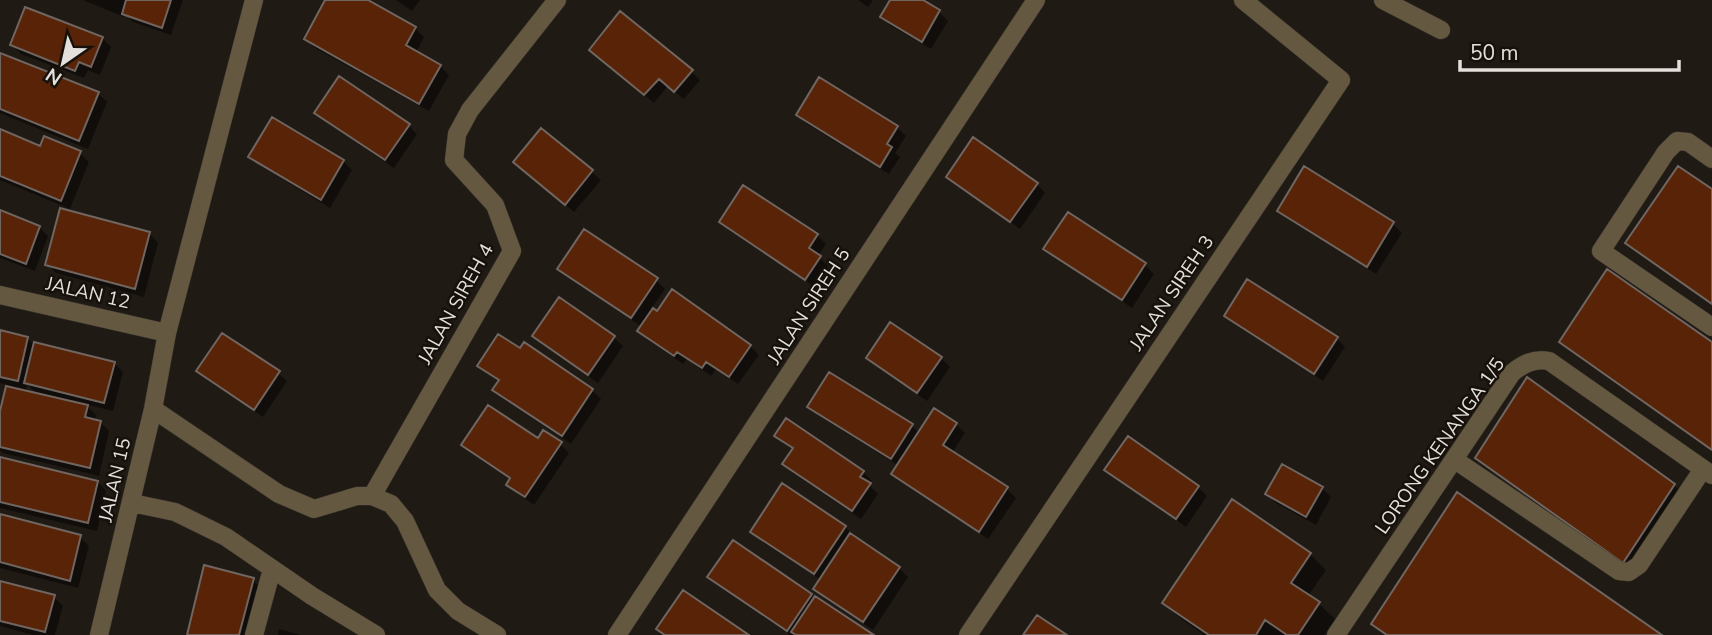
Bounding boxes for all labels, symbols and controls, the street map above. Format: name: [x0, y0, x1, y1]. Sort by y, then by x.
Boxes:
north arrow: [28, 28, 98, 98]
scale bar: [1460, 28, 1679, 72]
text: 50 m: [1470, 39, 1519, 67]
text: N: [41, 62, 67, 91]
street label: JALAN SIREH 3: [1123, 230, 1220, 357]
street label: JALAN SIREH 4: [412, 239, 500, 370]
street label: JALAN SIREH 5: [761, 243, 856, 370]
street label: JALAN 12: [42, 270, 133, 315]
street label: LORONG KENANGA 1/5: [1369, 353, 1511, 539]
street label: JALAN 15: [92, 435, 137, 526]

